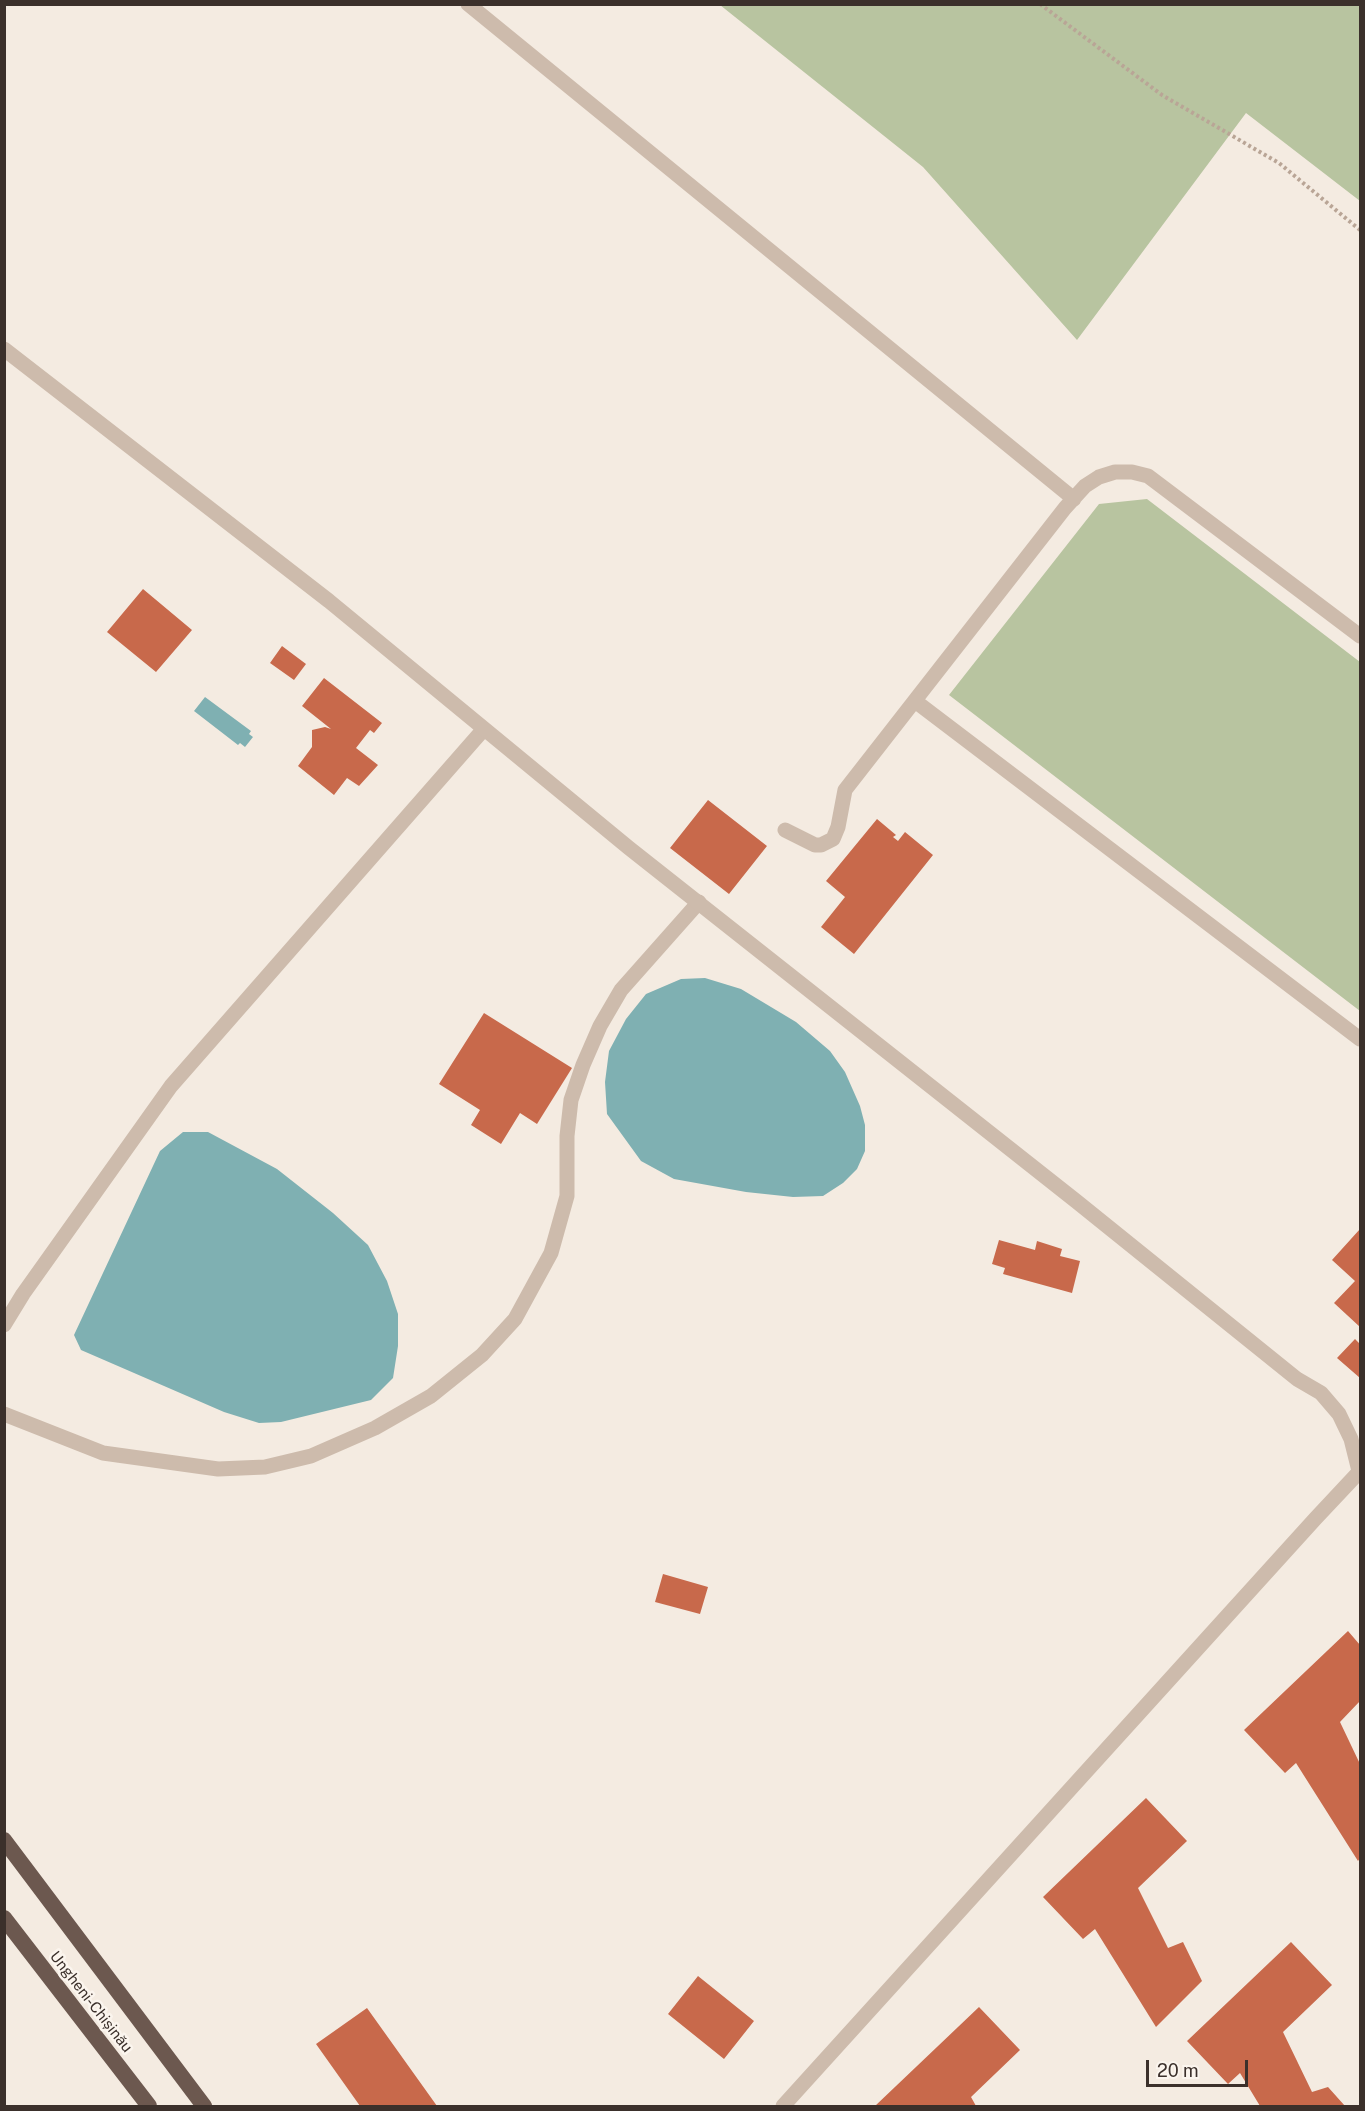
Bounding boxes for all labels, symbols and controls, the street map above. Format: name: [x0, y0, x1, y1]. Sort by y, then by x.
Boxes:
street label: Ungheni-Chișinău: [46, 1948, 136, 2056]
scale bar: [1149, 2048, 1251, 2086]
text: 20 m: [1157, 2060, 1199, 2081]

